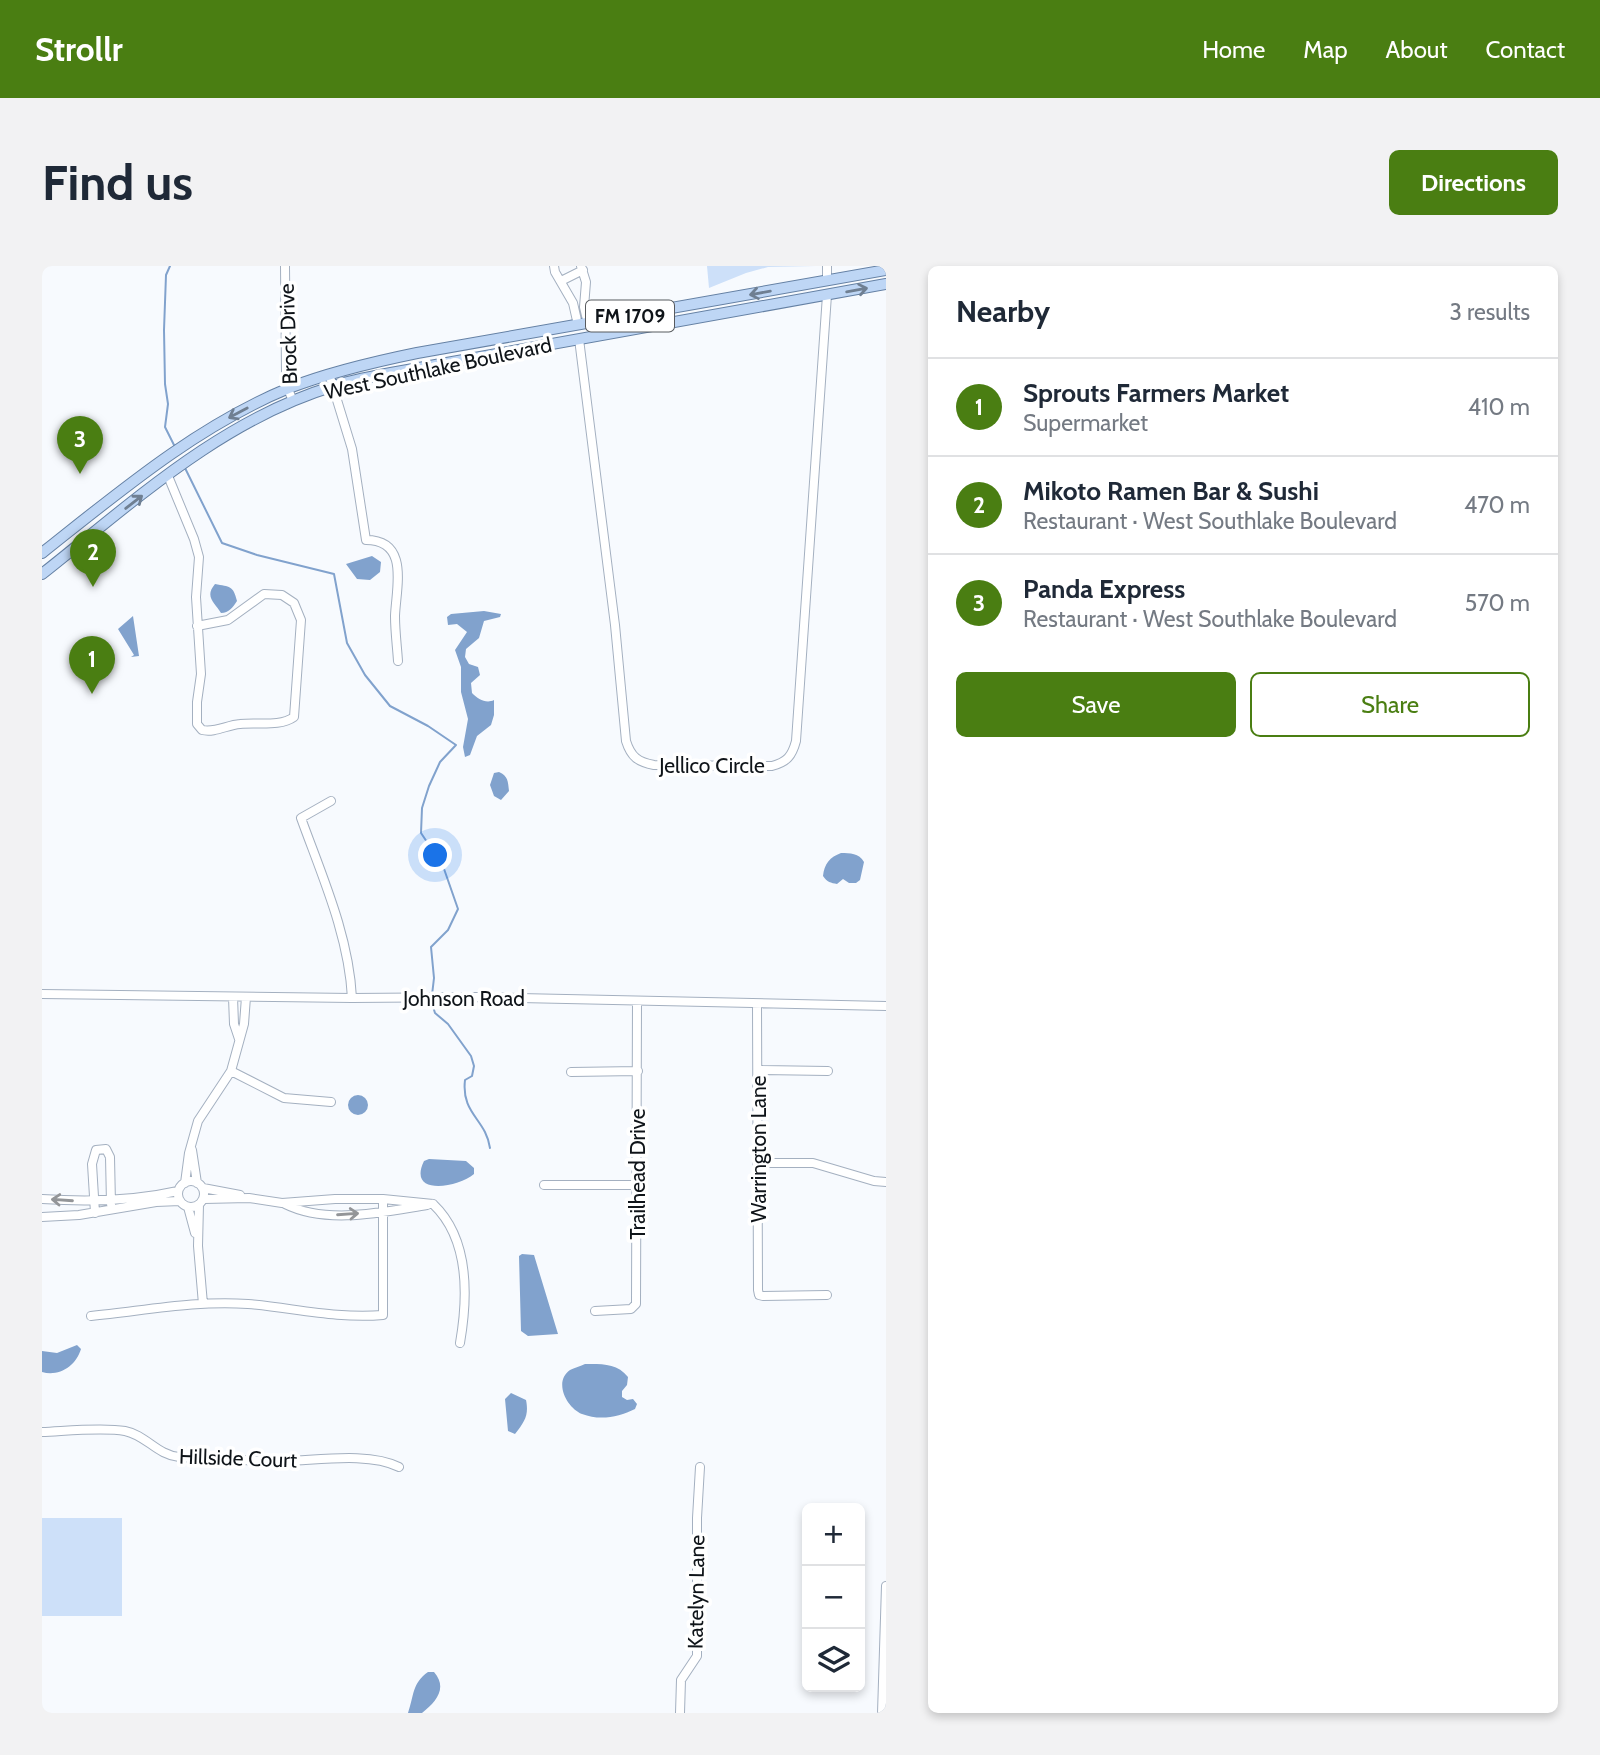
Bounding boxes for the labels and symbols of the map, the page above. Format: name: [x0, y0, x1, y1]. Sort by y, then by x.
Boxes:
one-way arrow: [845, 282, 868, 296]
street label: Brock Drive: [274, 283, 302, 385]
one-way arrow: [749, 287, 772, 300]
road number: FM 1709: [586, 300, 674, 332]
street label: West Southlake Boulevard: [322, 332, 554, 404]
one-way arrow: [228, 407, 249, 420]
pin: 3: [57, 416, 103, 474]
one-way arrow: [125, 495, 143, 510]
pin: 2: [70, 529, 116, 587]
pin: 1: [69, 636, 115, 694]
street label: Jellico Circle: [658, 753, 765, 778]
your location: [418, 838, 452, 872]
street label: Johnson Road: [402, 986, 525, 1011]
street label: Warrington Lane: [746, 1075, 771, 1223]
street label: Trailhead Drive: [625, 1108, 650, 1240]
one-way arrow: [51, 1193, 74, 1206]
one-way arrow: [336, 1207, 359, 1220]
street label: Hillside Court: [179, 1443, 297, 1473]
street label: Katelyn Lane: [683, 1534, 710, 1649]

